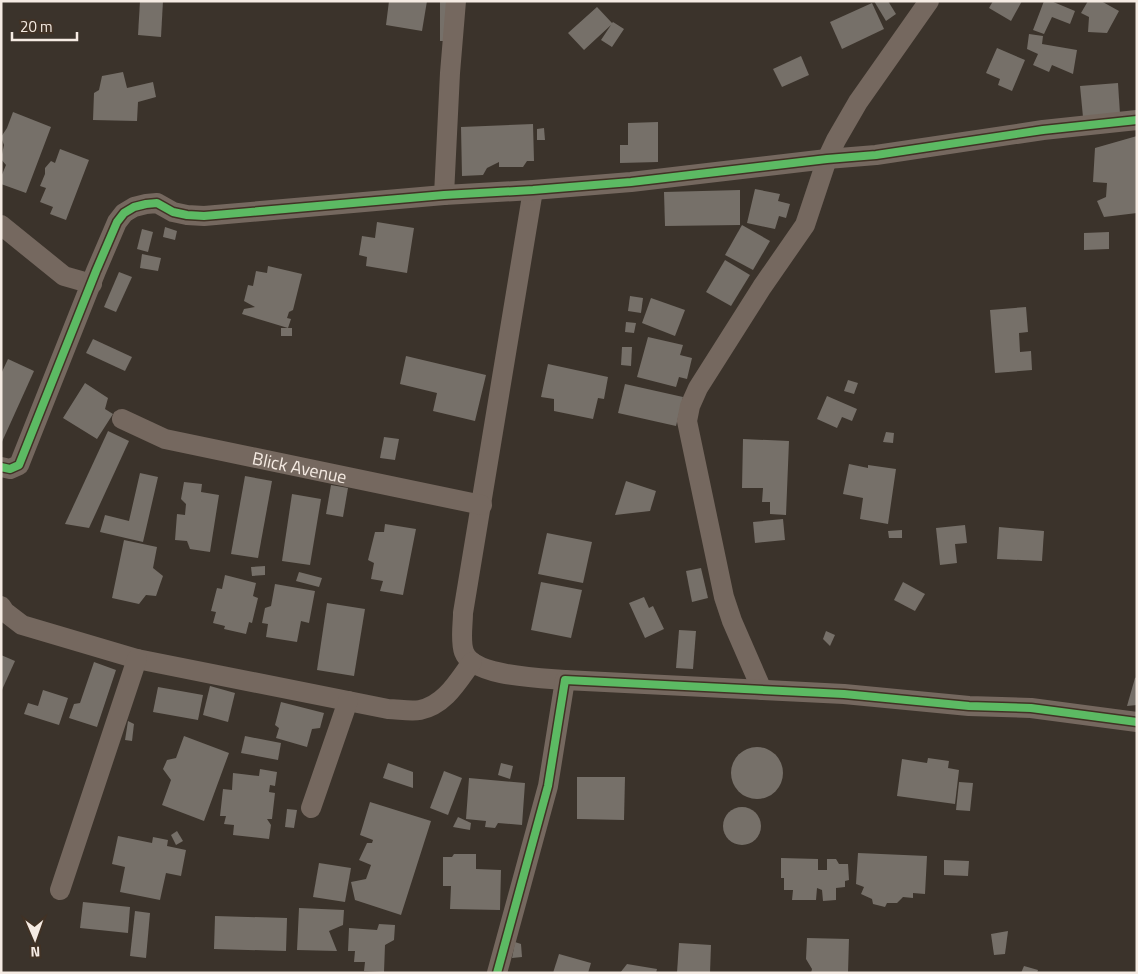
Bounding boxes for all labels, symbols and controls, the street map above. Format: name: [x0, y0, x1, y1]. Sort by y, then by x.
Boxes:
scale bar: [12, 10, 78, 42]
text: 20 m: [20, 15, 53, 38]
street label: Blick Avenue: [250, 444, 349, 490]
north arrow: [10, 914, 60, 964]
text: N: [30, 942, 41, 963]

